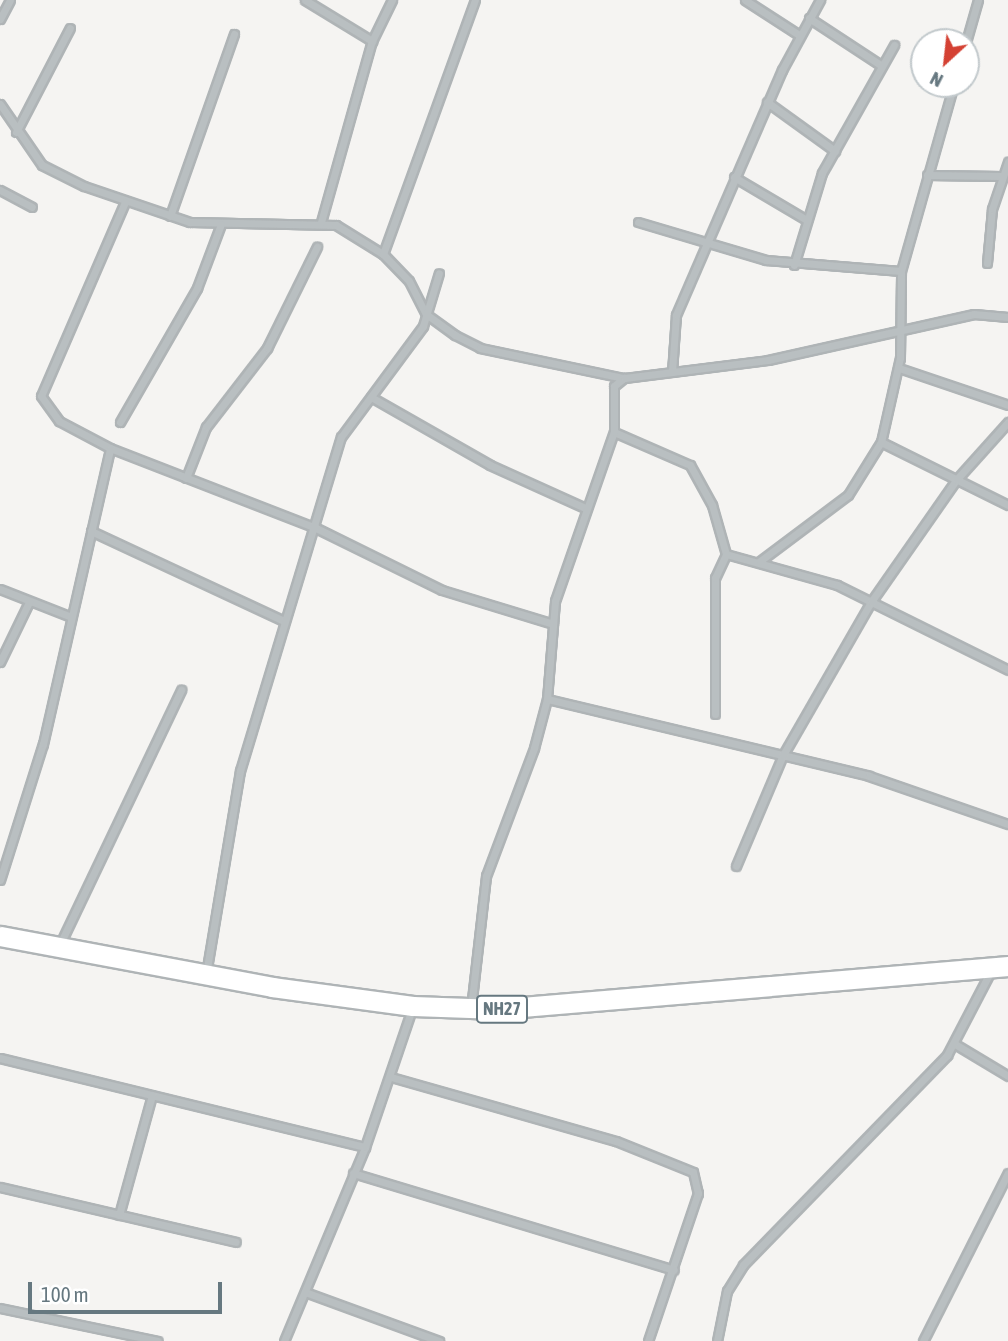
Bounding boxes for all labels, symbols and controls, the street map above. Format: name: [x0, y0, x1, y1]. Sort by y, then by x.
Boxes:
north arrow: [910, 28, 980, 98]
text: N: [926, 68, 946, 92]
road number: NH27: [476, 994, 528, 1024]
scale bar: [32, 1268, 226, 1312]
text: 100 m: [41, 1282, 89, 1306]

